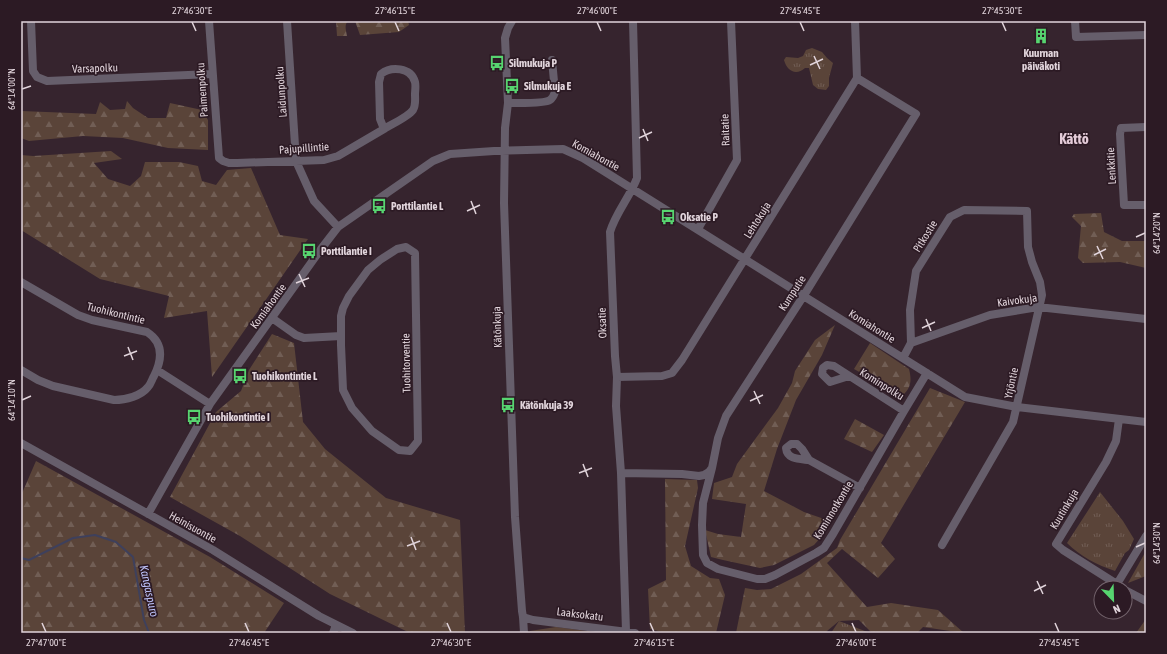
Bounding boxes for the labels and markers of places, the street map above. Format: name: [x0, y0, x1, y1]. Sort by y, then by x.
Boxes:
building icon: Kuurnan päiväkoti: [1032, 27, 1050, 45]
place label: Kuurnan päiväkoti: [1022, 47, 1060, 72]
bus stop icon: Silmukuja P: [488, 54, 506, 72]
place label: Silmukuja P: [509, 57, 558, 69]
bus stop icon: Silmukuja E: [503, 77, 521, 95]
place label: Silmukuja E: [524, 80, 572, 92]
bus stop icon: Porttilantie L: [370, 197, 388, 215]
place label: Porttilantie L: [391, 200, 444, 212]
bus stop icon: Oksatie P: [659, 208, 677, 226]
place label: Oksatie P: [680, 211, 718, 223]
bus stop icon: Porttilantie I: [300, 242, 318, 260]
place label: Porttilantie I: [321, 245, 372, 257]
bus stop icon: Tuohikontintie L: [231, 367, 249, 385]
place label: Tuohikontintie L: [252, 370, 318, 382]
bus stop icon: Kätönkuja 39: [499, 396, 517, 414]
place label: Kätönkuja 39: [520, 399, 574, 411]
bus stop icon: Tuohikontintie I: [185, 408, 203, 426]
place label: Tuohikontintie I: [206, 411, 270, 423]

